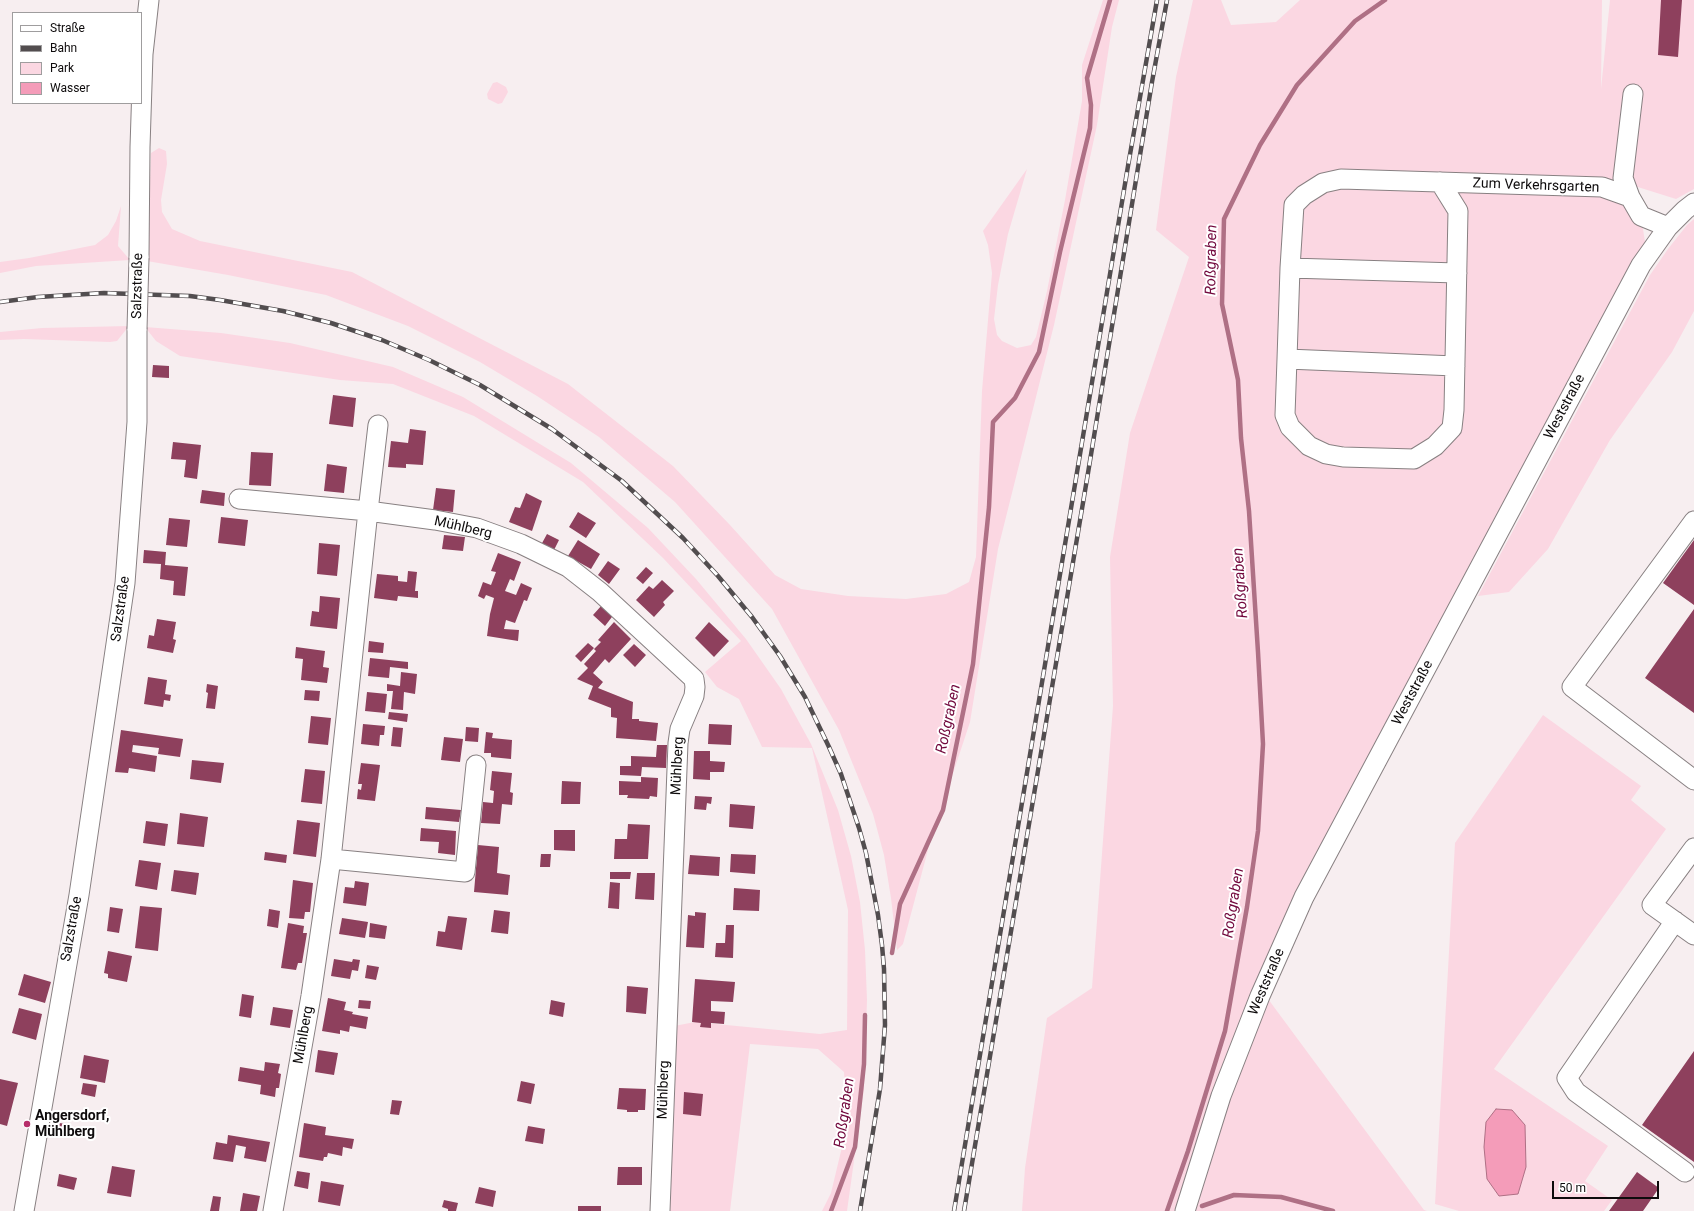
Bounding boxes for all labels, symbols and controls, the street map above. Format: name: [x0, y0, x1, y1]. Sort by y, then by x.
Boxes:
legend: [12, 12, 142, 104]
text: Straße: [50, 21, 85, 35]
text: Bahn: [50, 41, 77, 55]
text: Park: [50, 61, 74, 75]
text: Wasser: [50, 81, 90, 95]
street label: Zum Verkehrsgarten: [1472, 175, 1600, 197]
water label: Roßgraben: [1202, 225, 1222, 295]
street label: Salzstraße: [129, 253, 147, 319]
street label: Weststraße: [1541, 372, 1589, 442]
street label: Mühlberg: [432, 513, 494, 543]
water label: Roßgraben: [1230, 547, 1252, 619]
street label: Salzstraße: [108, 575, 134, 643]
street label: Weststraße: [1389, 658, 1437, 728]
water label: Roßgraben: [933, 683, 965, 755]
street label: Mühlberg: [668, 736, 688, 796]
water label: Roßgraben: [1220, 867, 1248, 939]
street label: Salzstraße: [58, 895, 86, 963]
street label: Weststraße: [1245, 946, 1289, 1018]
street label: Mühlberg: [291, 1005, 317, 1065]
street label: Mühlberg: [655, 1060, 673, 1120]
water label: Roßgraben: [831, 1077, 859, 1149]
place label: Angersdorf, Mühlberg: [35, 1108, 109, 1140]
marker: Angersdorf, Mühlberg: [22, 1119, 32, 1129]
scale bar: [1554, 1173, 1661, 1199]
text: 50 m: [1559, 1181, 1586, 1195]

